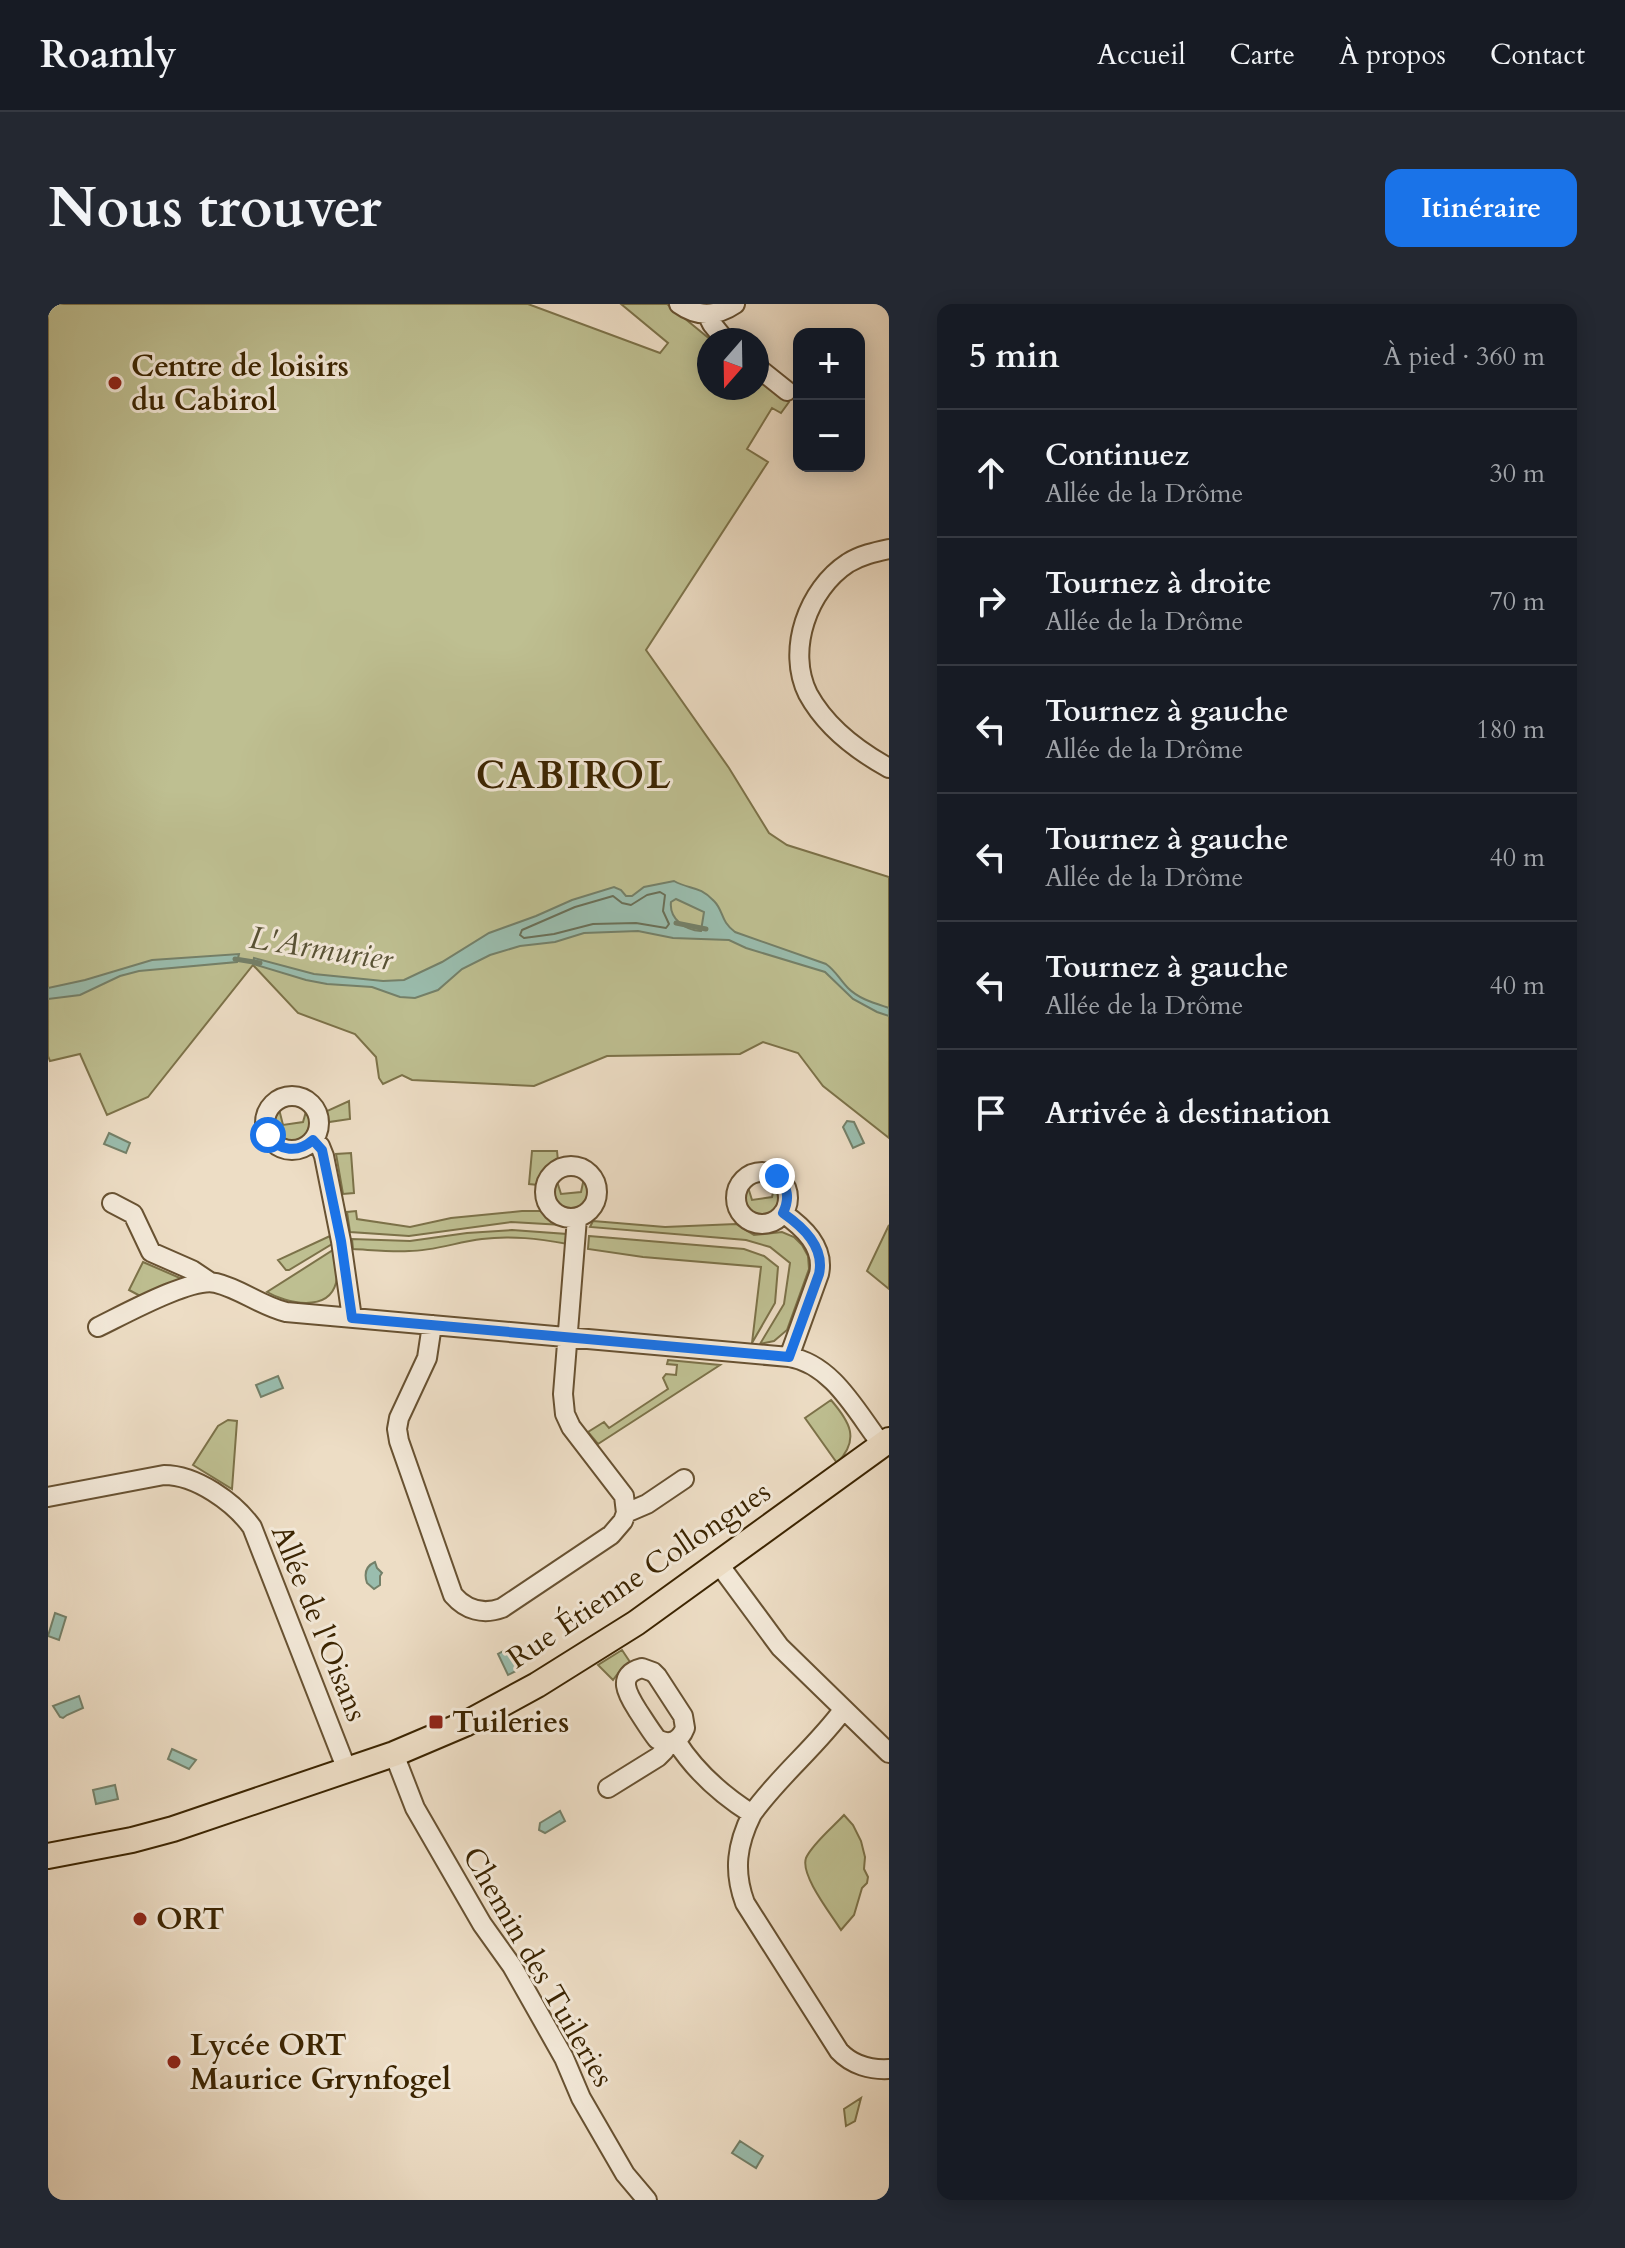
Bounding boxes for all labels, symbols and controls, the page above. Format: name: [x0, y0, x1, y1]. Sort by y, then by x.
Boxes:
text: Roamly: [40, 29, 177, 81]
text: Accueil: [1097, 36, 1186, 74]
text: Carte: [1230, 36, 1295, 74]
text: À propos: [1339, 36, 1446, 74]
text: Contact: [1490, 36, 1585, 74]
button: Itinéraire: [1385, 169, 1577, 247]
text: Nous trouver: [48, 171, 381, 246]
north arrow: [697, 328, 769, 400]
map controls: [793, 328, 865, 472]
button: +: [793, 328, 865, 400]
text: 5 min: [969, 333, 1060, 379]
text: À pied · 360 m: [1383, 339, 1545, 374]
place label: Centre de loisirs du Cabirol: [131, 346, 349, 421]
marker: Centre de loisirs du Cabirol: [106, 374, 124, 392]
button: −: [793, 400, 865, 472]
text: Continuez: [1045, 435, 1189, 476]
icon: ahead: [969, 451, 1013, 495]
text: 30 m: [1489, 456, 1545, 491]
text: Allée de la Drôme: [1045, 476, 1243, 511]
text: Tournez à droite: [1045, 563, 1272, 604]
icon: right: [969, 579, 1013, 623]
text: 70 m: [1489, 584, 1545, 619]
text: Allée de la Drôme: [1045, 604, 1243, 639]
text: Tournez à gauche: [1045, 691, 1289, 732]
icon: left: [969, 707, 1013, 751]
text: 180 m: [1476, 712, 1545, 747]
text: Allée de la Drôme: [1045, 732, 1243, 767]
district label: CABIROL: [476, 750, 672, 802]
text: Tournez à gauche: [1045, 819, 1289, 860]
icon: left: [969, 835, 1013, 879]
text: 40 m: [1489, 840, 1545, 875]
text: Allée de la Drôme: [1045, 860, 1243, 895]
water label: L'Armurier: [246, 916, 397, 982]
text: Tournez à gauche: [1045, 947, 1289, 988]
icon: left: [969, 963, 1013, 1007]
text: 40 m: [1489, 968, 1545, 1003]
text: Allée de la Drôme: [1045, 988, 1243, 1023]
icon: arrive: [969, 1091, 1013, 1135]
text: Arrivée à destination: [1045, 1093, 1331, 1134]
route start: [250, 1117, 286, 1153]
route end: [759, 1158, 795, 1194]
street label: Rue Étienne Collongues: [499, 1472, 779, 1678]
street label: Allée de l'Oisans: [261, 1519, 377, 1727]
place label: Tuileries: [452, 1702, 569, 1743]
marker: Tuileries: [427, 1713, 445, 1731]
street label: Chemin des Tuileries: [453, 1839, 623, 2095]
place label: ORT: [156, 1899, 224, 1940]
marker: ORT: [131, 1910, 149, 1928]
place label: Lycée ORT Maurice Grynfogel: [190, 2025, 451, 2100]
marker: Lycée ORT Maurice Grynfogel: [165, 2053, 183, 2071]

